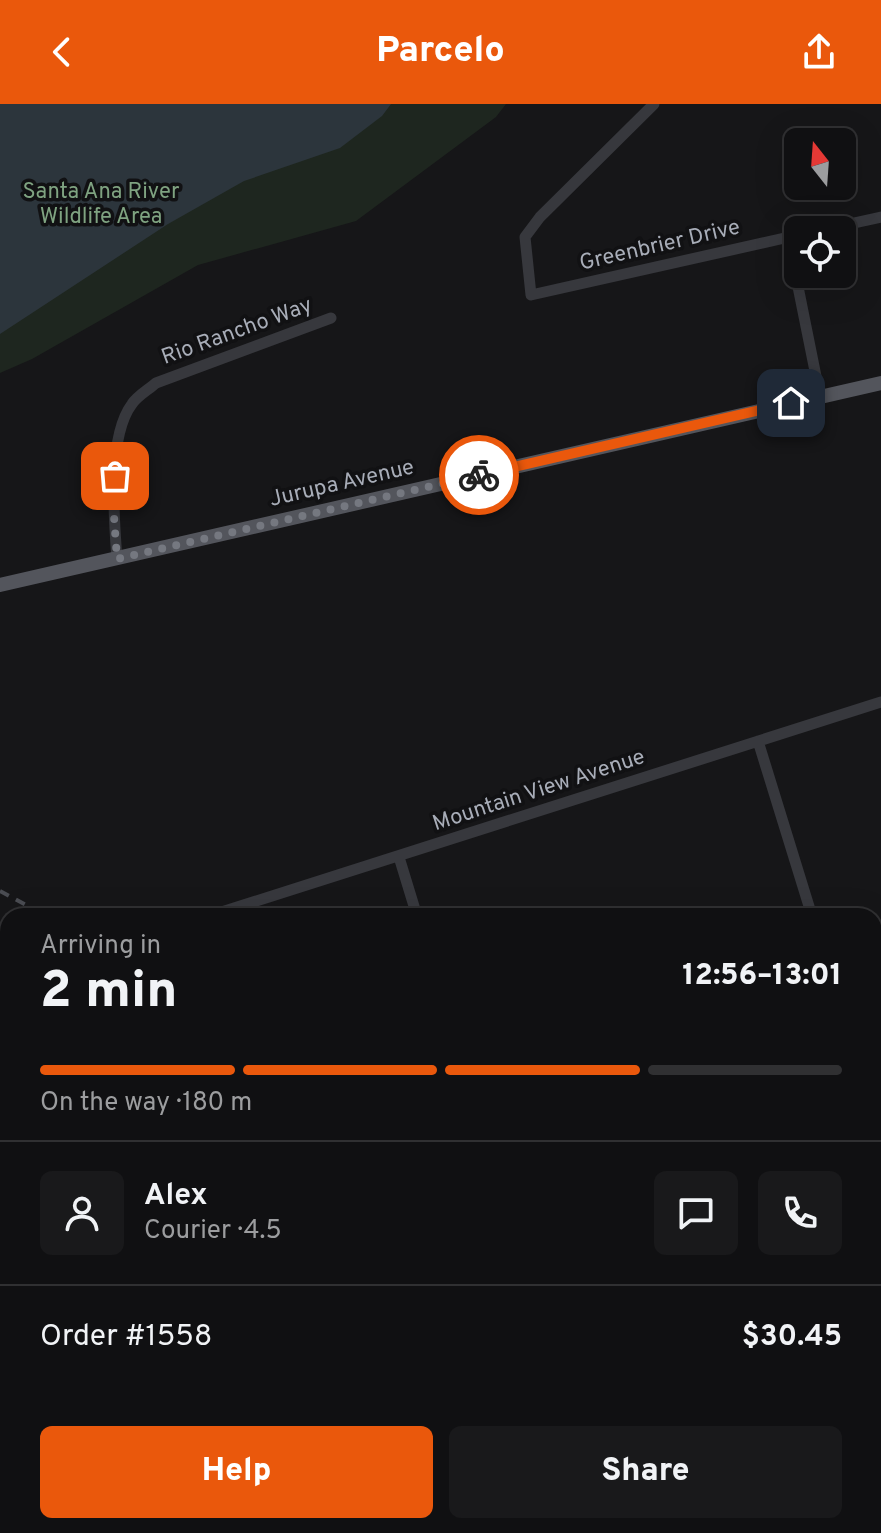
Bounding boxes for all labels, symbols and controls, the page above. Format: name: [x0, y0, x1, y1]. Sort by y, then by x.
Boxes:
text: Parcelo: [376, 29, 505, 75]
icon: back: [40, 30, 84, 74]
icon: share: [797, 30, 841, 74]
north arrow: [784, 128, 856, 200]
map controls: [784, 128, 856, 288]
park label: Santa Ana River Wildlife Area: [22, 179, 180, 231]
street label: Greenbrier Drive: [577, 214, 743, 278]
button: locate: [784, 216, 856, 288]
street label: Rio Rancho Way: [158, 292, 316, 372]
pin: [757, 369, 825, 437]
icon: home: [769, 381, 813, 425]
courier: [439, 435, 519, 515]
pin: [81, 442, 149, 510]
icon: bike: [457, 453, 501, 497]
icon: bag: [93, 454, 137, 498]
street label: Jurupa Avenue: [267, 454, 417, 514]
street label: Mountain View Avenue: [429, 744, 649, 838]
text: Arriving in: [40, 930, 161, 963]
text: 12:56–13:01: [682, 958, 842, 995]
text: 2 min: [40, 960, 178, 1026]
text: On the way · 180 m: [40, 1087, 252, 1120]
button: person: [40, 1171, 124, 1255]
button: chat: [654, 1171, 738, 1255]
button: phone: [758, 1171, 842, 1255]
text: Alex: [144, 1178, 208, 1215]
text: Courier · 4.5: [144, 1215, 282, 1248]
text: Order #1558: [40, 1319, 212, 1356]
text: $30.45: [742, 1319, 842, 1356]
button: Help: [40, 1426, 433, 1518]
button: Share: [449, 1426, 842, 1518]

